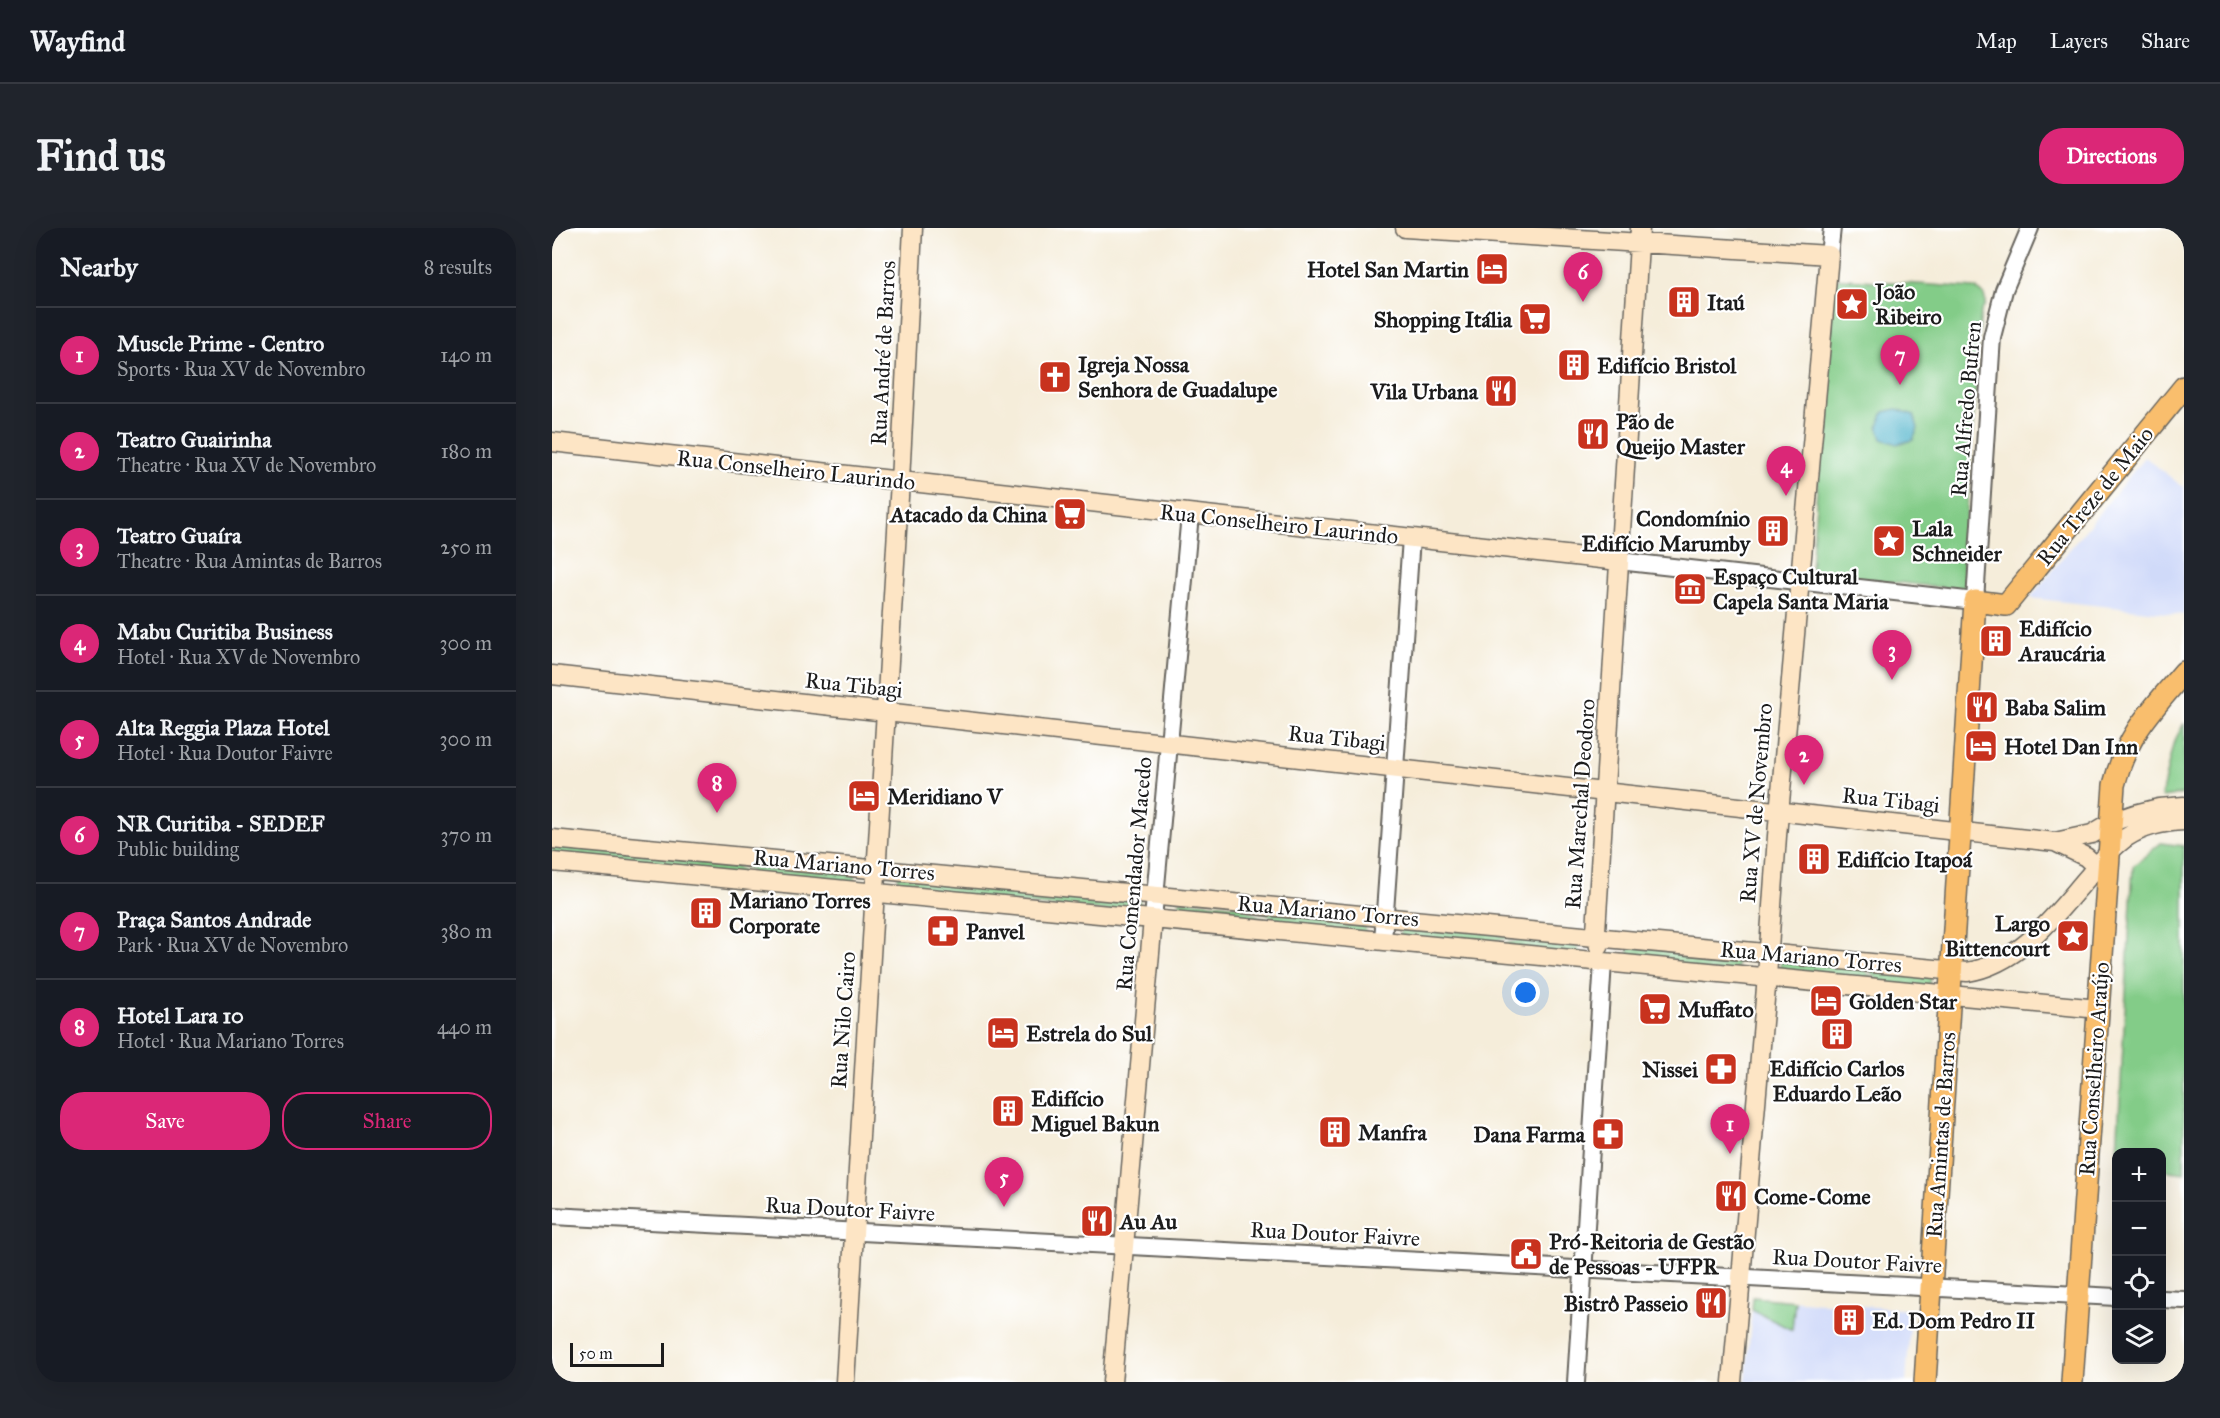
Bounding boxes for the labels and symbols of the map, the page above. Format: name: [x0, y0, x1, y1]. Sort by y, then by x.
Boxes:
hotel icon: Hotel San Martin: [1474, 251, 1510, 287]
pin: 6: [1564, 253, 1602, 302]
place label: Hotel San Martin: [1307, 256, 1469, 283]
street label: Rua André de Barros: [865, 260, 901, 446]
place label: João Ribeiro: [1872, 278, 1942, 330]
building icon: Itaú: [1666, 284, 1702, 320]
place icon: João Ribeiro: [1834, 286, 1870, 322]
place label: Itaú: [1707, 289, 1745, 316]
supermarket icon: Shopping Itália: [1517, 301, 1553, 337]
place label: Shopping Itália: [1374, 306, 1513, 333]
street label: Rua Alfredo Bufren: [1945, 320, 1987, 498]
pin: 7: [1880, 336, 1920, 385]
building icon: Edifício Bristol: [1556, 347, 1592, 383]
place label: Igreja Nossa Senhora de Guadalupe: [1078, 351, 1277, 403]
place label: Edifício Bristol: [1597, 352, 1737, 379]
church icon: Igreja Nossa Senhora de Guadalupe: [1037, 359, 1073, 395]
restaurant icon: Vila Urbana: [1483, 373, 1519, 409]
place label: Vila Urbana: [1369, 378, 1479, 405]
place label: Pão de Queijo Master: [1616, 408, 1746, 460]
restaurant icon: Pão de Queijo Master: [1575, 416, 1611, 452]
street label: Rua Treze de Maio: [2031, 421, 2159, 571]
street label: Rua Conselheiro Laurindo: [675, 444, 917, 496]
pin: 4: [1766, 446, 1806, 496]
supermarket icon: Atacado da China: [1052, 496, 1088, 532]
street label: Rua Conselheiro Laurindo: [1158, 498, 1400, 550]
place label: Atacado da China: [888, 501, 1048, 528]
place label: Condomínio Edifício Marumby: [1581, 505, 1752, 557]
building icon: Condomínio Edifício Marumby: [1755, 513, 1791, 549]
place label: Lala Schneider: [1912, 515, 2002, 567]
place icon: Lala Schneider: [1871, 523, 1907, 559]
place label: Espaço Cultural Capela Santa Maria: [1713, 563, 1889, 615]
museum icon: Espaço Cultural Capela Santa Maria: [1672, 571, 1708, 607]
place label: Edifício Araucária: [2017, 615, 2106, 667]
building icon: Edifício Araucária: [1978, 623, 2014, 659]
pin: 3: [1872, 630, 1912, 680]
street label: Rua Tibagi: [804, 666, 904, 704]
restaurant icon: Baba Salim: [1964, 689, 2000, 725]
place label: Baba Salim: [2005, 694, 2106, 721]
street label: Rua Marechal Deodoro: [1559, 698, 1601, 910]
street label: Rua XV de Novembro: [1734, 702, 1778, 904]
street label: Rua Tibagi: [1287, 719, 1387, 757]
hotel icon: Hotel Dan Inn: [1963, 728, 1999, 764]
place label: Hotel Dan Inn: [2004, 733, 2138, 760]
pin: 2: [1784, 736, 1824, 785]
street label: Rua Comendador Macedo: [1110, 756, 1158, 992]
pin: 8: [698, 764, 736, 813]
hotel icon: Meridiano V: [846, 778, 882, 814]
street label: Rua Tibagi: [1841, 781, 1941, 819]
place label: Meridiano V: [887, 783, 1004, 810]
building icon: Edifício Itapoá: [1796, 841, 1832, 877]
street label: Rua Mariano Torres: [752, 844, 936, 886]
place label: Edifício Itapoá: [1837, 846, 1973, 873]
place label: Mariano Torres Corporate: [729, 887, 870, 939]
street label: Rua Mariano Torres: [1236, 890, 1420, 932]
building icon: Mariano Torres Corporate: [688, 895, 724, 931]
place label: Largo Bittencourt: [1945, 910, 2050, 962]
pharmacy icon: Panvel: [925, 913, 961, 949]
place label: Panvel: [966, 918, 1026, 945]
place icon: Largo Bittencourt: [2055, 918, 2091, 954]
street label: Rua Mariano Torres: [1719, 936, 1903, 978]
street label: Rua Nilo Cairo: [825, 951, 861, 1089]
street label: Rua Conselheiro Araújo: [2073, 961, 2115, 1177]
your location: [1511, 978, 1540, 1007]
hotel icon: Golden Star: [1808, 983, 1844, 1019]
place label: Golden Star: [1849, 988, 1958, 1015]
supermarket icon: Muffato: [1637, 991, 1673, 1027]
place label: Muffato: [1678, 996, 1754, 1023]
hotel icon: Estrela do Sul: [985, 1015, 1021, 1051]
building icon: Edifício Carlos Eduardo Leão: [1819, 1016, 1855, 1052]
place label: Estrela do Sul: [1026, 1020, 1153, 1047]
street label: Rua Amintas de Barros: [1920, 1031, 1962, 1239]
pharmacy icon: Nissei: [1703, 1051, 1739, 1087]
place label: Edifício Carlos Eduardo Leão: [1770, 1055, 1905, 1107]
place label: Nissei: [1642, 1056, 1699, 1083]
place label: Edifício Miguel Bakun: [1031, 1085, 1160, 1137]
building icon: Edifício Miguel Bakun: [990, 1093, 1026, 1129]
pin: 1: [1710, 1104, 1750, 1154]
building icon: Manfra: [1317, 1114, 1353, 1150]
pharmacy icon: Dana Farma: [1590, 1116, 1626, 1152]
place label: Manfra: [1358, 1119, 1428, 1146]
place label: Dana Farma: [1473, 1121, 1586, 1148]
pin: 5: [984, 1158, 1024, 1207]
restaurant icon: Come-Come: [1713, 1178, 1749, 1214]
place label: Come-Come: [1754, 1183, 1871, 1210]
street label: Rua Doutor Faivre: [764, 1191, 936, 1227]
restaurant icon: Au Au: [1079, 1203, 1115, 1239]
place label: Au Au: [1118, 1208, 1178, 1235]
street label: Rua Doutor Faivre: [1249, 1216, 1421, 1252]
place label: Pró-Reitoria de Gestão de Pessoas - UFPR: [1549, 1228, 1754, 1280]
public building icon: Pró-Reitoria de Gestão de Pessoas - UFPR: [1508, 1236, 1544, 1272]
street label: Rua Doutor Faivre: [1771, 1243, 1943, 1279]
restaurant icon: Bistrô Passeio: [1693, 1285, 1729, 1321]
place label: Bistrô Passeio: [1564, 1290, 1688, 1317]
building icon: Ed. Dom Pedro II: [1831, 1302, 1867, 1338]
place label: Ed. Dom Pedro II: [1872, 1307, 2036, 1334]
scale bar: [570, 1340, 664, 1368]

